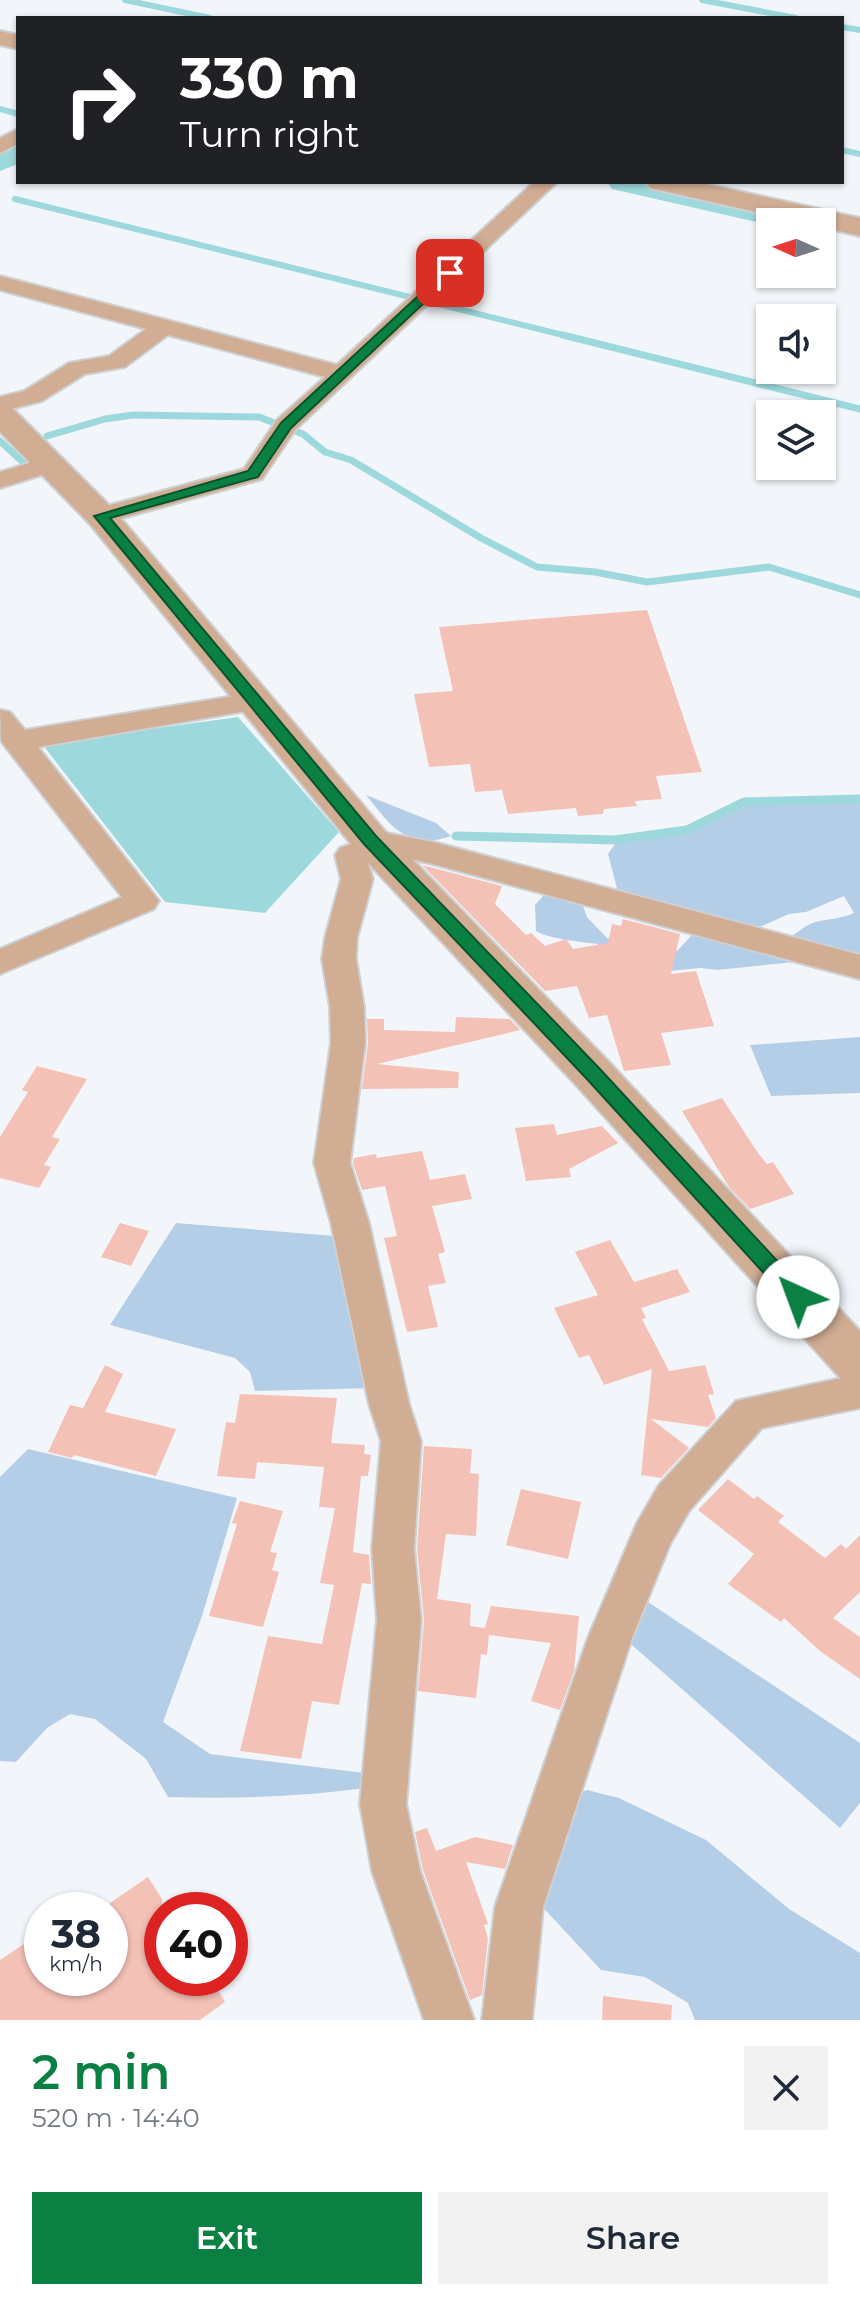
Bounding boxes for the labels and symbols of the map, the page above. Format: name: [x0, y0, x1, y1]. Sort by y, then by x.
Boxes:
north arrow: [756, 208, 836, 288]
pin: [416, 239, 484, 307]
position arrow: [756, 1255, 840, 1339]
speed limit sign: 40: [144, 1892, 248, 1996]

